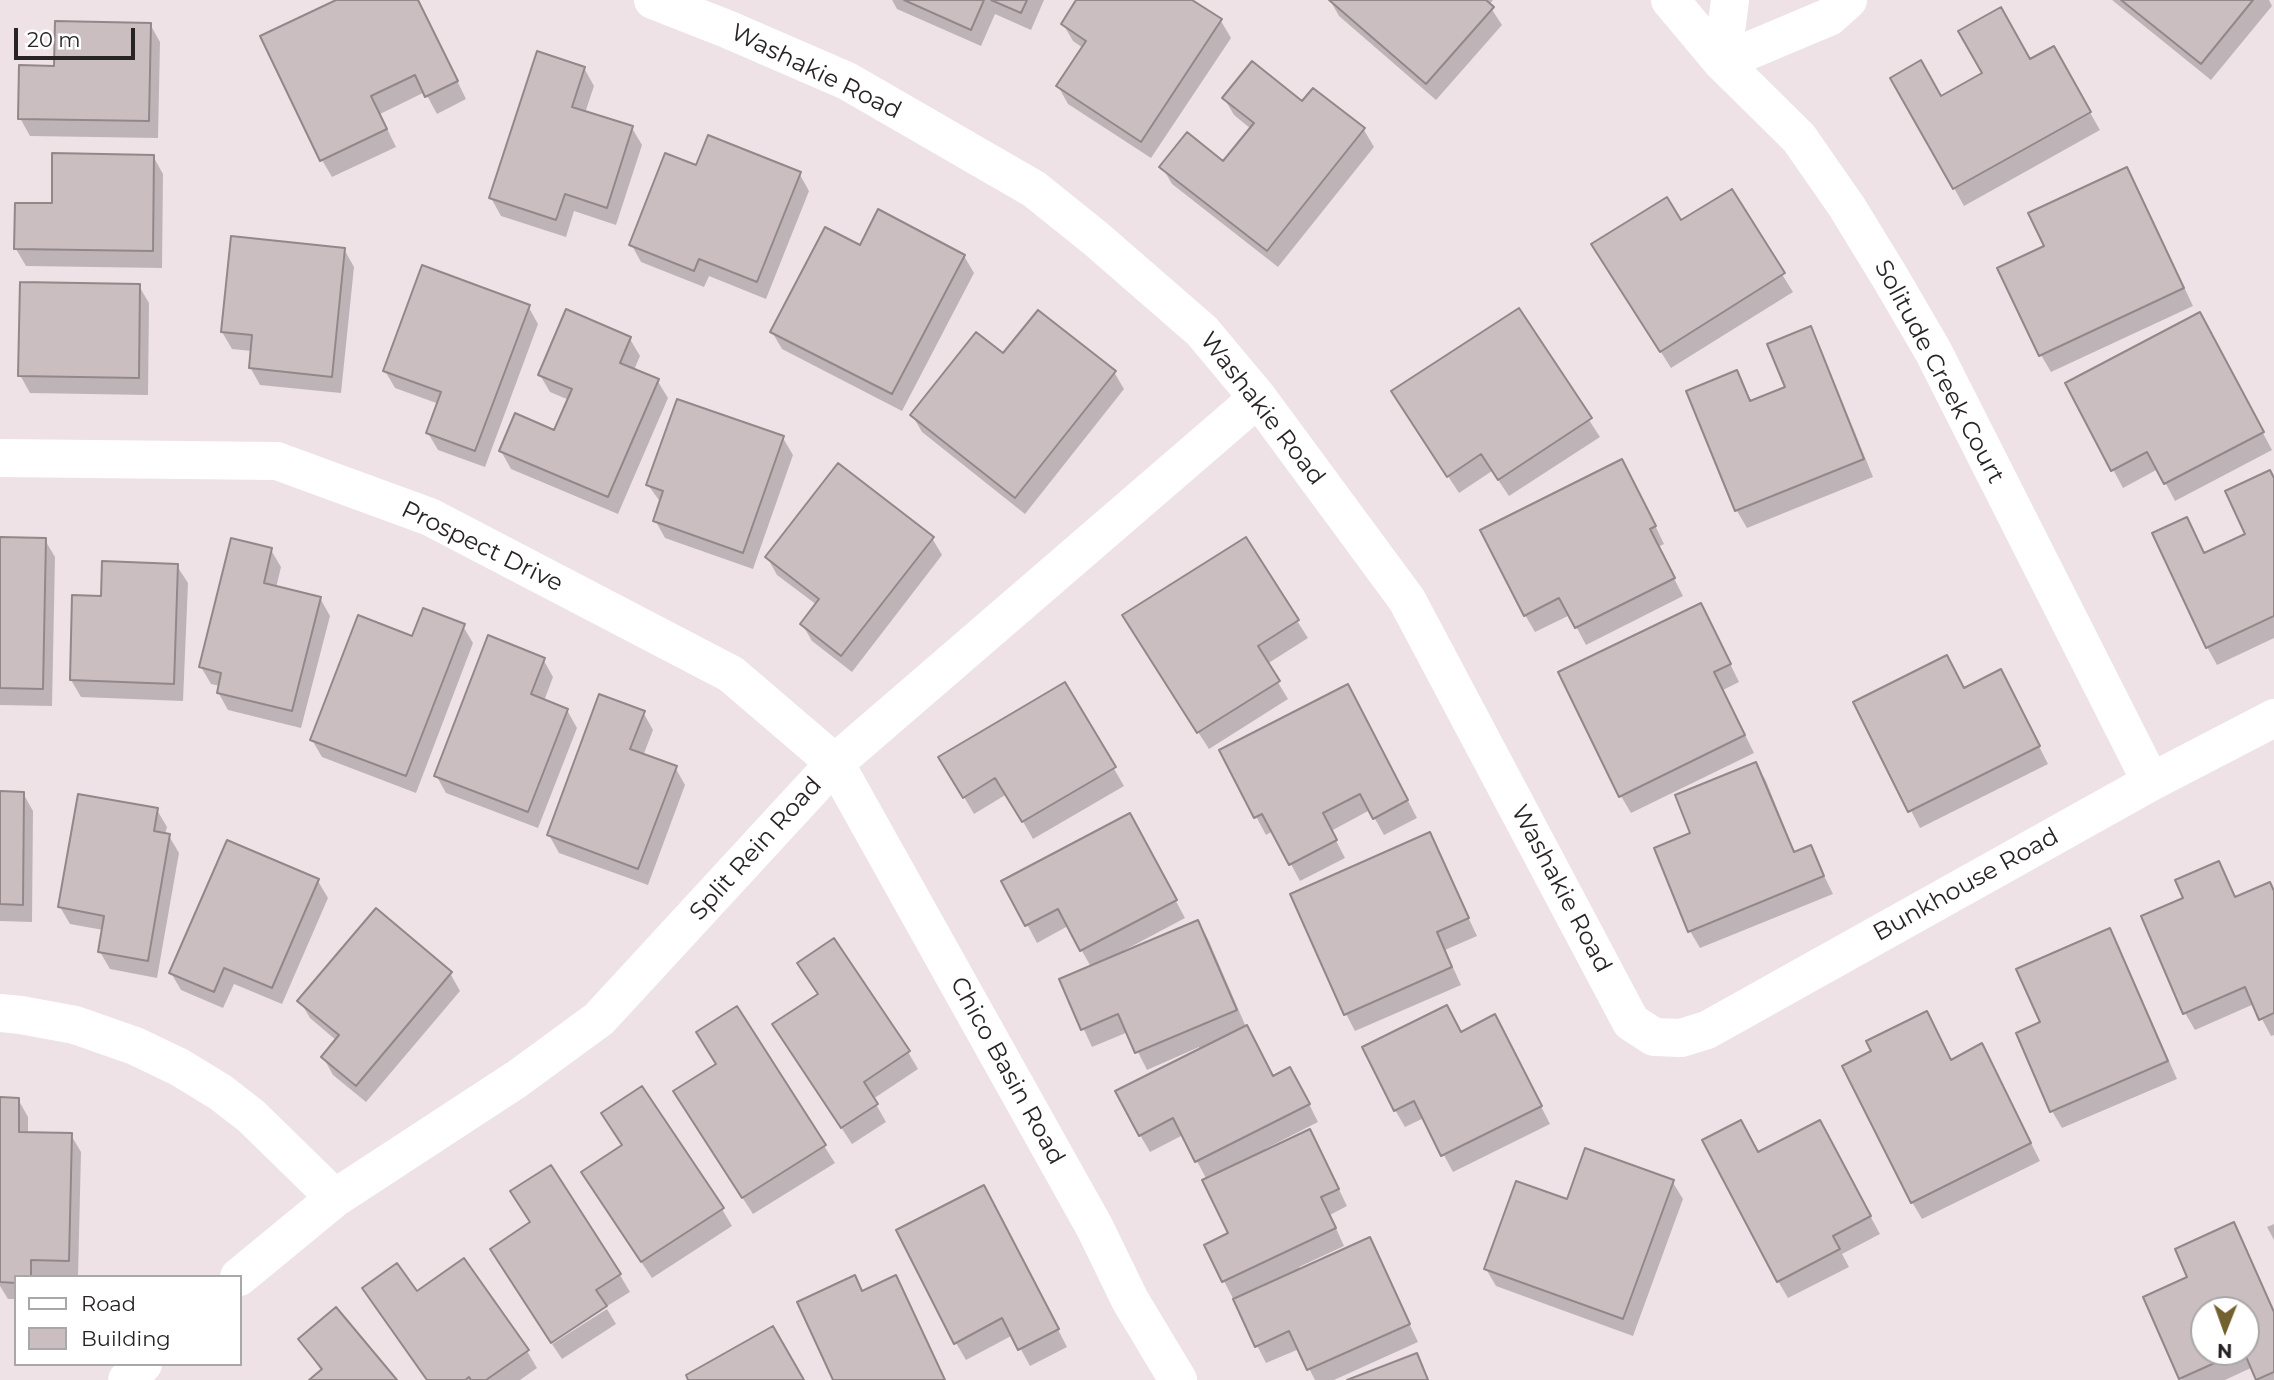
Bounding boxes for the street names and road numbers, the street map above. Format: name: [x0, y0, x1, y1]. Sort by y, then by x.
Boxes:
street label: Washakie Road: [726, 18, 906, 126]
street label: Solitude Creek Court: [1868, 255, 2010, 489]
street label: Washakie Road: [1193, 327, 1331, 491]
street label: Prospect Drive: [397, 495, 567, 599]
street label: Split Rein Road: [684, 771, 828, 927]
street label: Washakie Road: [1505, 800, 1617, 978]
street label: Bunkhouse Road: [1868, 822, 2064, 948]
street label: Chico Basin Road: [943, 972, 1071, 1170]

